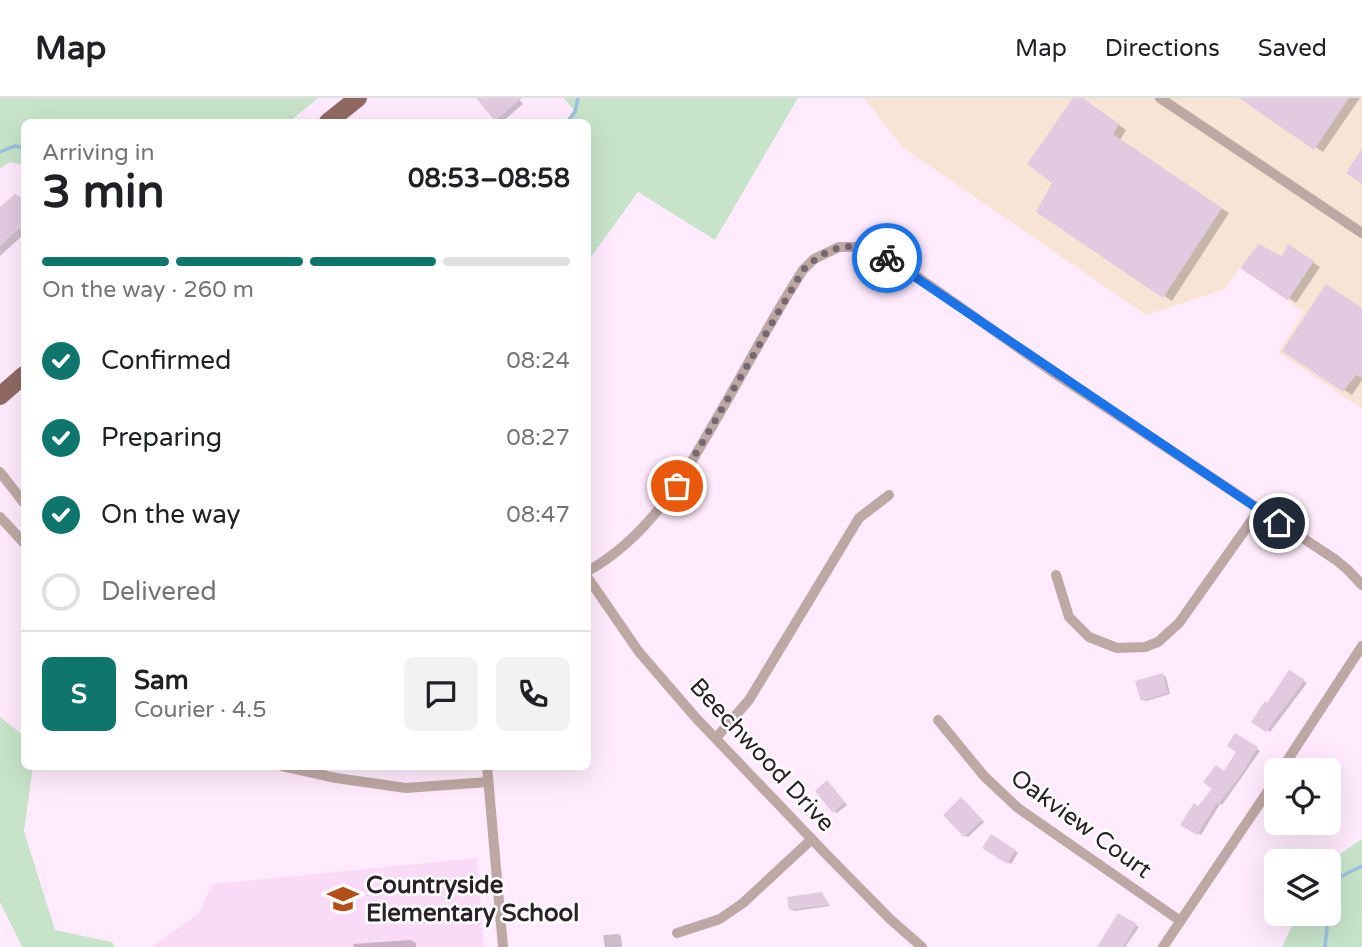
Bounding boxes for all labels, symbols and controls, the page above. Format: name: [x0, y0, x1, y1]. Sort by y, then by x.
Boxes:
text: Map: [35, 29, 106, 68]
text: Map: [1015, 34, 1067, 63]
text: Directions: [1105, 34, 1220, 63]
text: Saved: [1258, 34, 1327, 63]
text: Arriving in: [42, 139, 155, 167]
text: 08:53–08:58: [408, 163, 570, 194]
text: 3 min: [42, 165, 165, 220]
courier: [852, 223, 922, 293]
icon: bike: [868, 239, 906, 277]
text: On the way · 260 m: [42, 276, 254, 304]
icon: check: [42, 342, 80, 380]
text: Confirmed: [101, 345, 231, 376]
text: 08:24: [506, 347, 570, 375]
icon: check: [42, 419, 80, 457]
text: Preparing: [101, 422, 222, 453]
text: 08:27: [506, 424, 570, 452]
pin: [647, 456, 707, 516]
icon: bag: [658, 467, 696, 505]
pin: [1249, 493, 1309, 553]
icon: check: [42, 496, 80, 534]
text: On the way: [101, 499, 241, 530]
text: 08:47: [506, 501, 570, 529]
icon: home: [1260, 504, 1298, 542]
text: Delivered: [101, 576, 217, 607]
button: chat: [404, 657, 478, 731]
button: phone: [496, 657, 570, 731]
text: Sam: [134, 665, 189, 696]
street label: Beechwood Drive: [683, 672, 841, 838]
text: S: [71, 679, 87, 710]
text: Courier · 4.5: [134, 696, 267, 724]
map controls: [1264, 758, 1341, 926]
button: locate: [1264, 758, 1341, 835]
street label: Oakview Court: [1005, 763, 1157, 885]
button: layers: [1264, 849, 1341, 926]
place label: Countryside Elementary School: [366, 871, 579, 928]
school or university icon: Countryside Elementary School: [326, 882, 360, 916]

